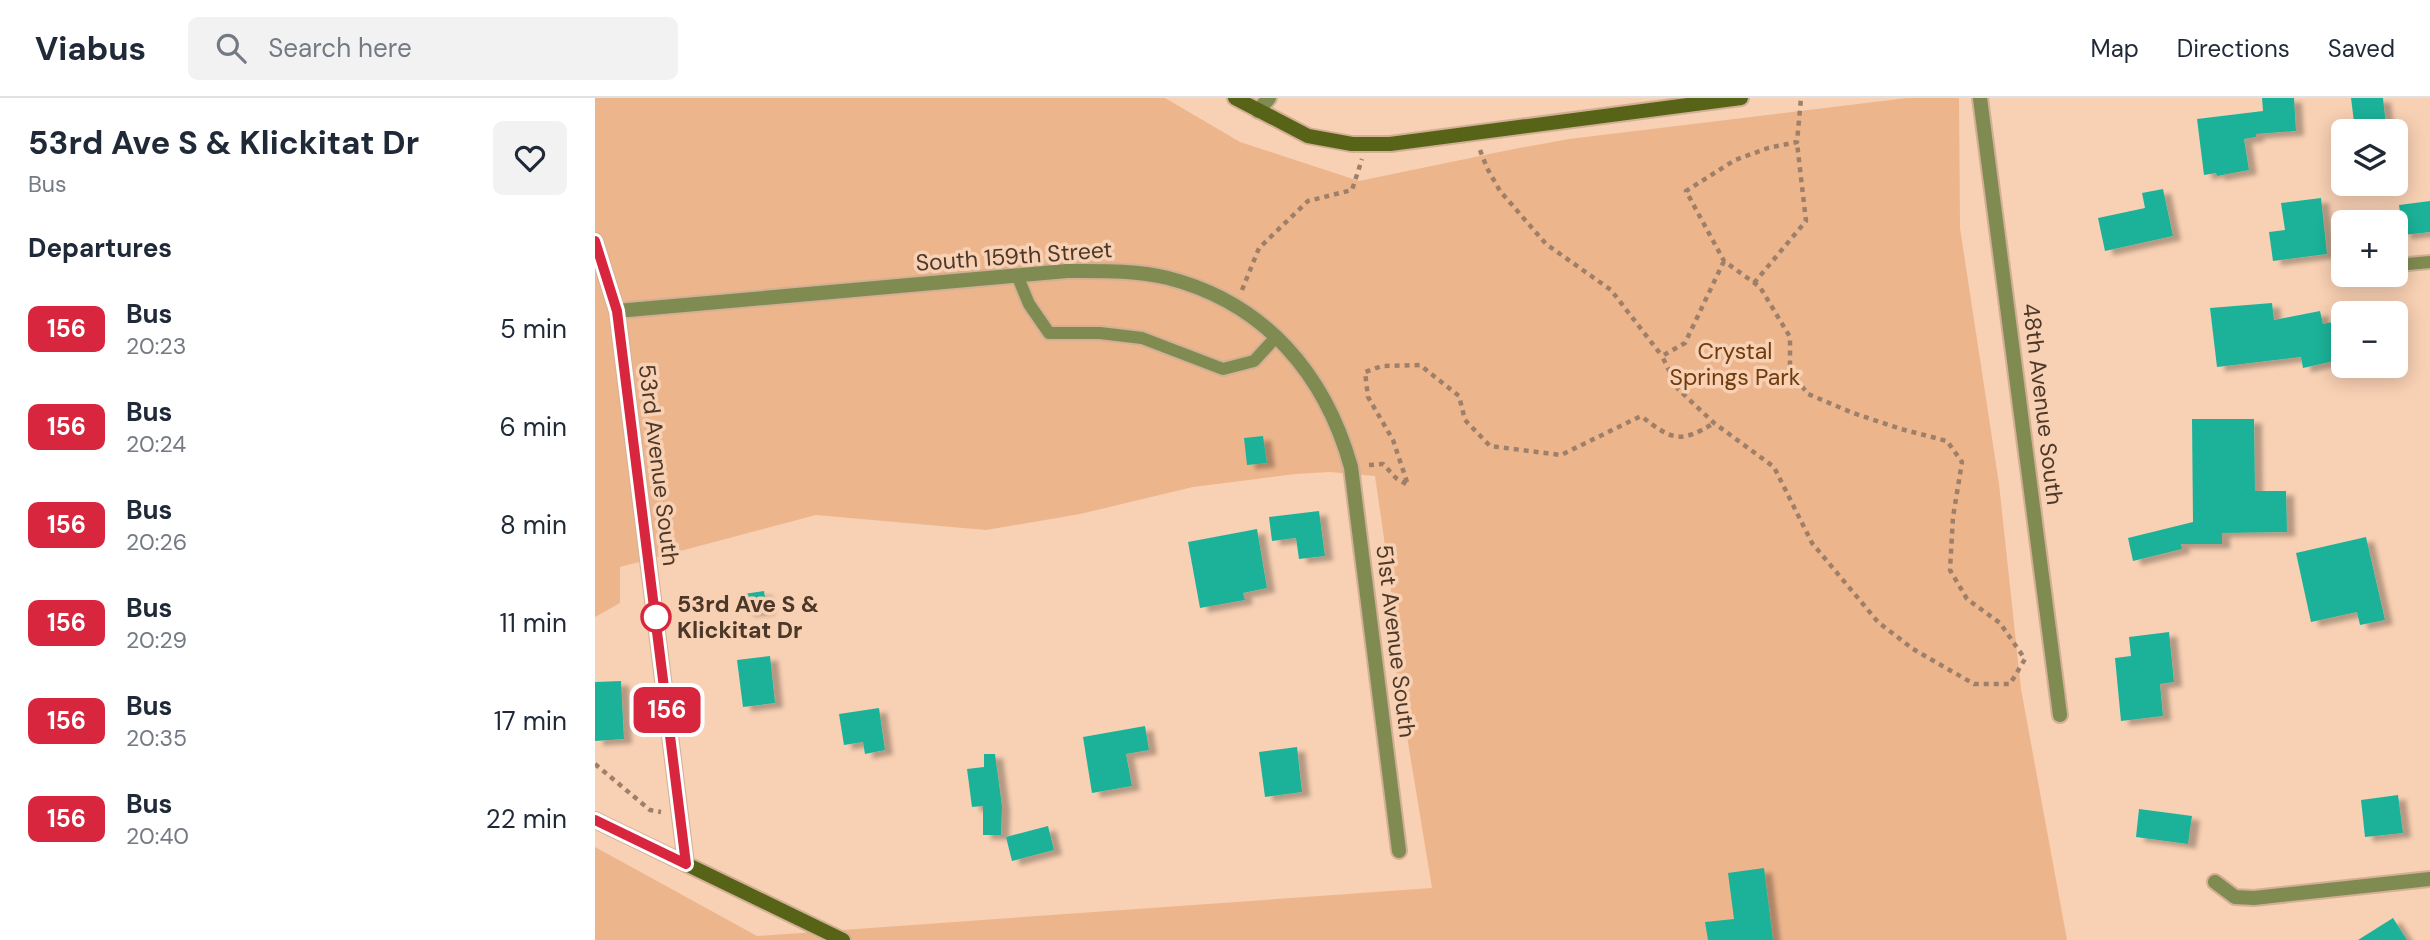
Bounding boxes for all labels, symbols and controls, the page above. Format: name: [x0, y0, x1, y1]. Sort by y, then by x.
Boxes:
search box: [188, 17, 678, 80]
text: Viabus: [35, 27, 146, 70]
icon: search: [212, 29, 250, 67]
text: Search here: [268, 31, 412, 65]
text: Map: [2091, 33, 2139, 64]
text: Directions: [2177, 33, 2290, 64]
text: Saved: [2328, 33, 2395, 64]
map controls: [2331, 119, 2408, 378]
button: layers: [2331, 119, 2408, 196]
text: 53rd Ave S & Klickitat Dr: [28, 121, 419, 164]
button: heart: [493, 121, 567, 195]
text: Bus: [28, 169, 67, 199]
button: +: [2331, 210, 2408, 287]
text: Departures: [28, 231, 172, 265]
street label: South 159th Street: [915, 234, 1113, 278]
text: Bus: [126, 297, 172, 331]
street label: 48th Avenue South: [2016, 301, 2070, 507]
button: −: [2331, 301, 2408, 378]
text: 5 min: [500, 312, 567, 346]
text: 156: [47, 313, 86, 344]
text: 20:23: [126, 331, 186, 361]
park label: Crystal Springs Park: [1670, 336, 1801, 392]
street label: 53rd Avenue South: [632, 362, 686, 568]
text: Bus: [126, 395, 172, 429]
text: 6 min: [499, 410, 567, 444]
text: 156: [47, 411, 86, 442]
text: 20:24: [126, 429, 186, 459]
text: Bus: [126, 493, 172, 527]
text: 8 min: [500, 508, 567, 542]
text: 156: [47, 509, 86, 540]
text: 20:26: [126, 527, 187, 557]
street label: 51st Avenue South: [1369, 543, 1423, 739]
place label: 53rd Ave S & Klickitat Dr: [677, 589, 819, 645]
text: Bus: [126, 591, 172, 625]
marker: 53rd Ave S & Klickitat Dr: [641, 602, 671, 632]
text: 11 min: [500, 606, 567, 640]
text: 156: [47, 607, 86, 638]
text: 20:29: [126, 625, 187, 655]
line badge: 156: [627, 687, 707, 733]
text: Bus: [126, 689, 172, 723]
text: 156: [648, 694, 686, 725]
text: 17 min: [494, 704, 567, 738]
text: 156: [47, 705, 86, 736]
text: 20:35: [126, 723, 187, 753]
text: Bus: [126, 787, 172, 821]
text: 22 min: [486, 802, 567, 836]
text: 156: [47, 803, 86, 834]
text: 20:40: [126, 821, 189, 851]

